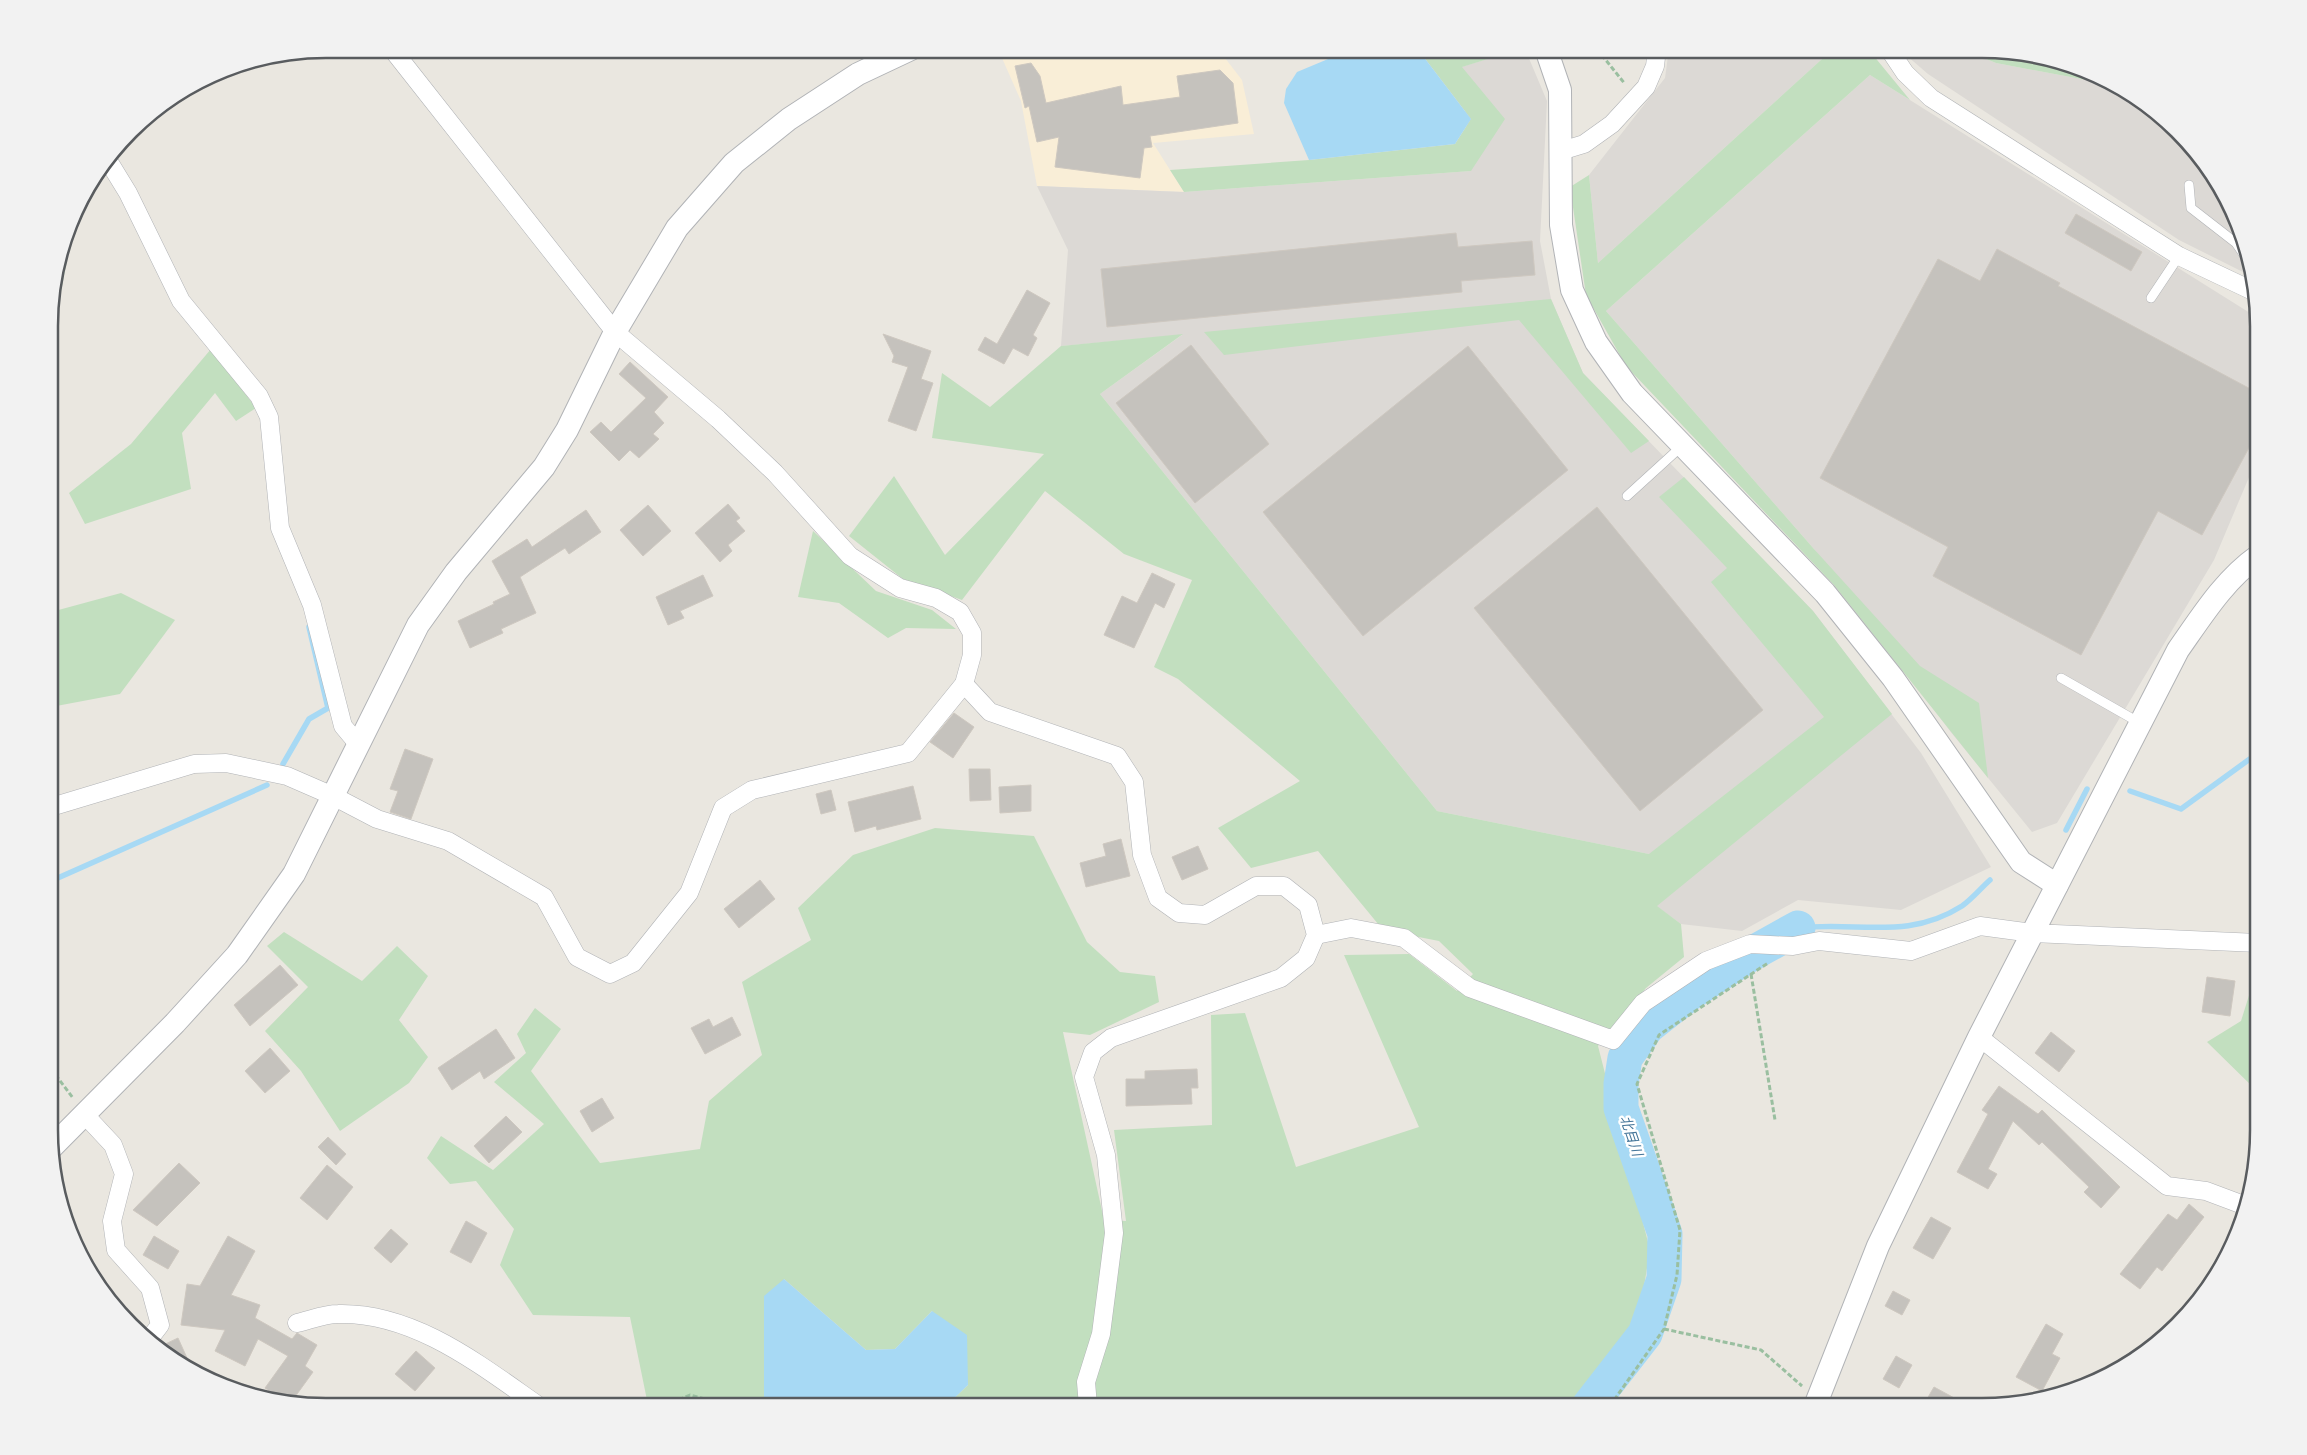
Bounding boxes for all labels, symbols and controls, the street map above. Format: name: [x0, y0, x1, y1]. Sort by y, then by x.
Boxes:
water label: 北目川: [1616, 1113, 1647, 1161]

